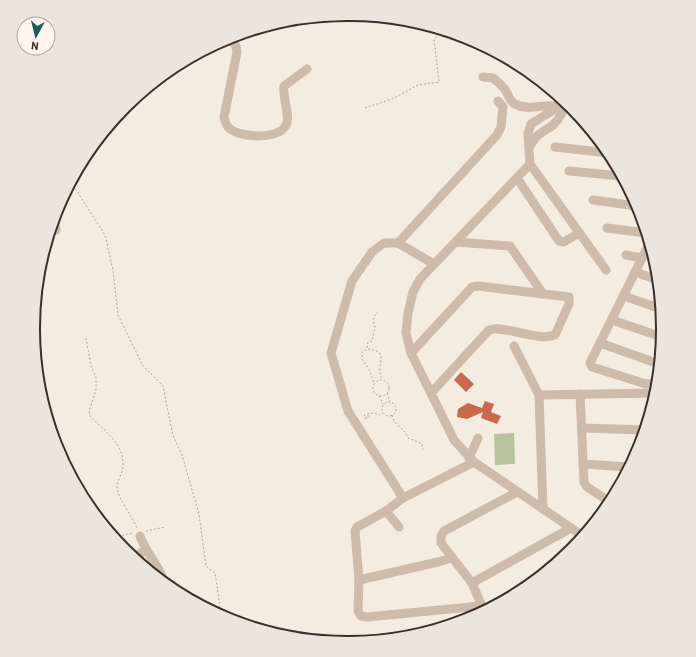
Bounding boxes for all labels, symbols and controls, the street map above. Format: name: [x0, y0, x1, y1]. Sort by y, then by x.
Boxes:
north arrow: [16, 16, 56, 56]
text: N: [30, 40, 39, 53]

